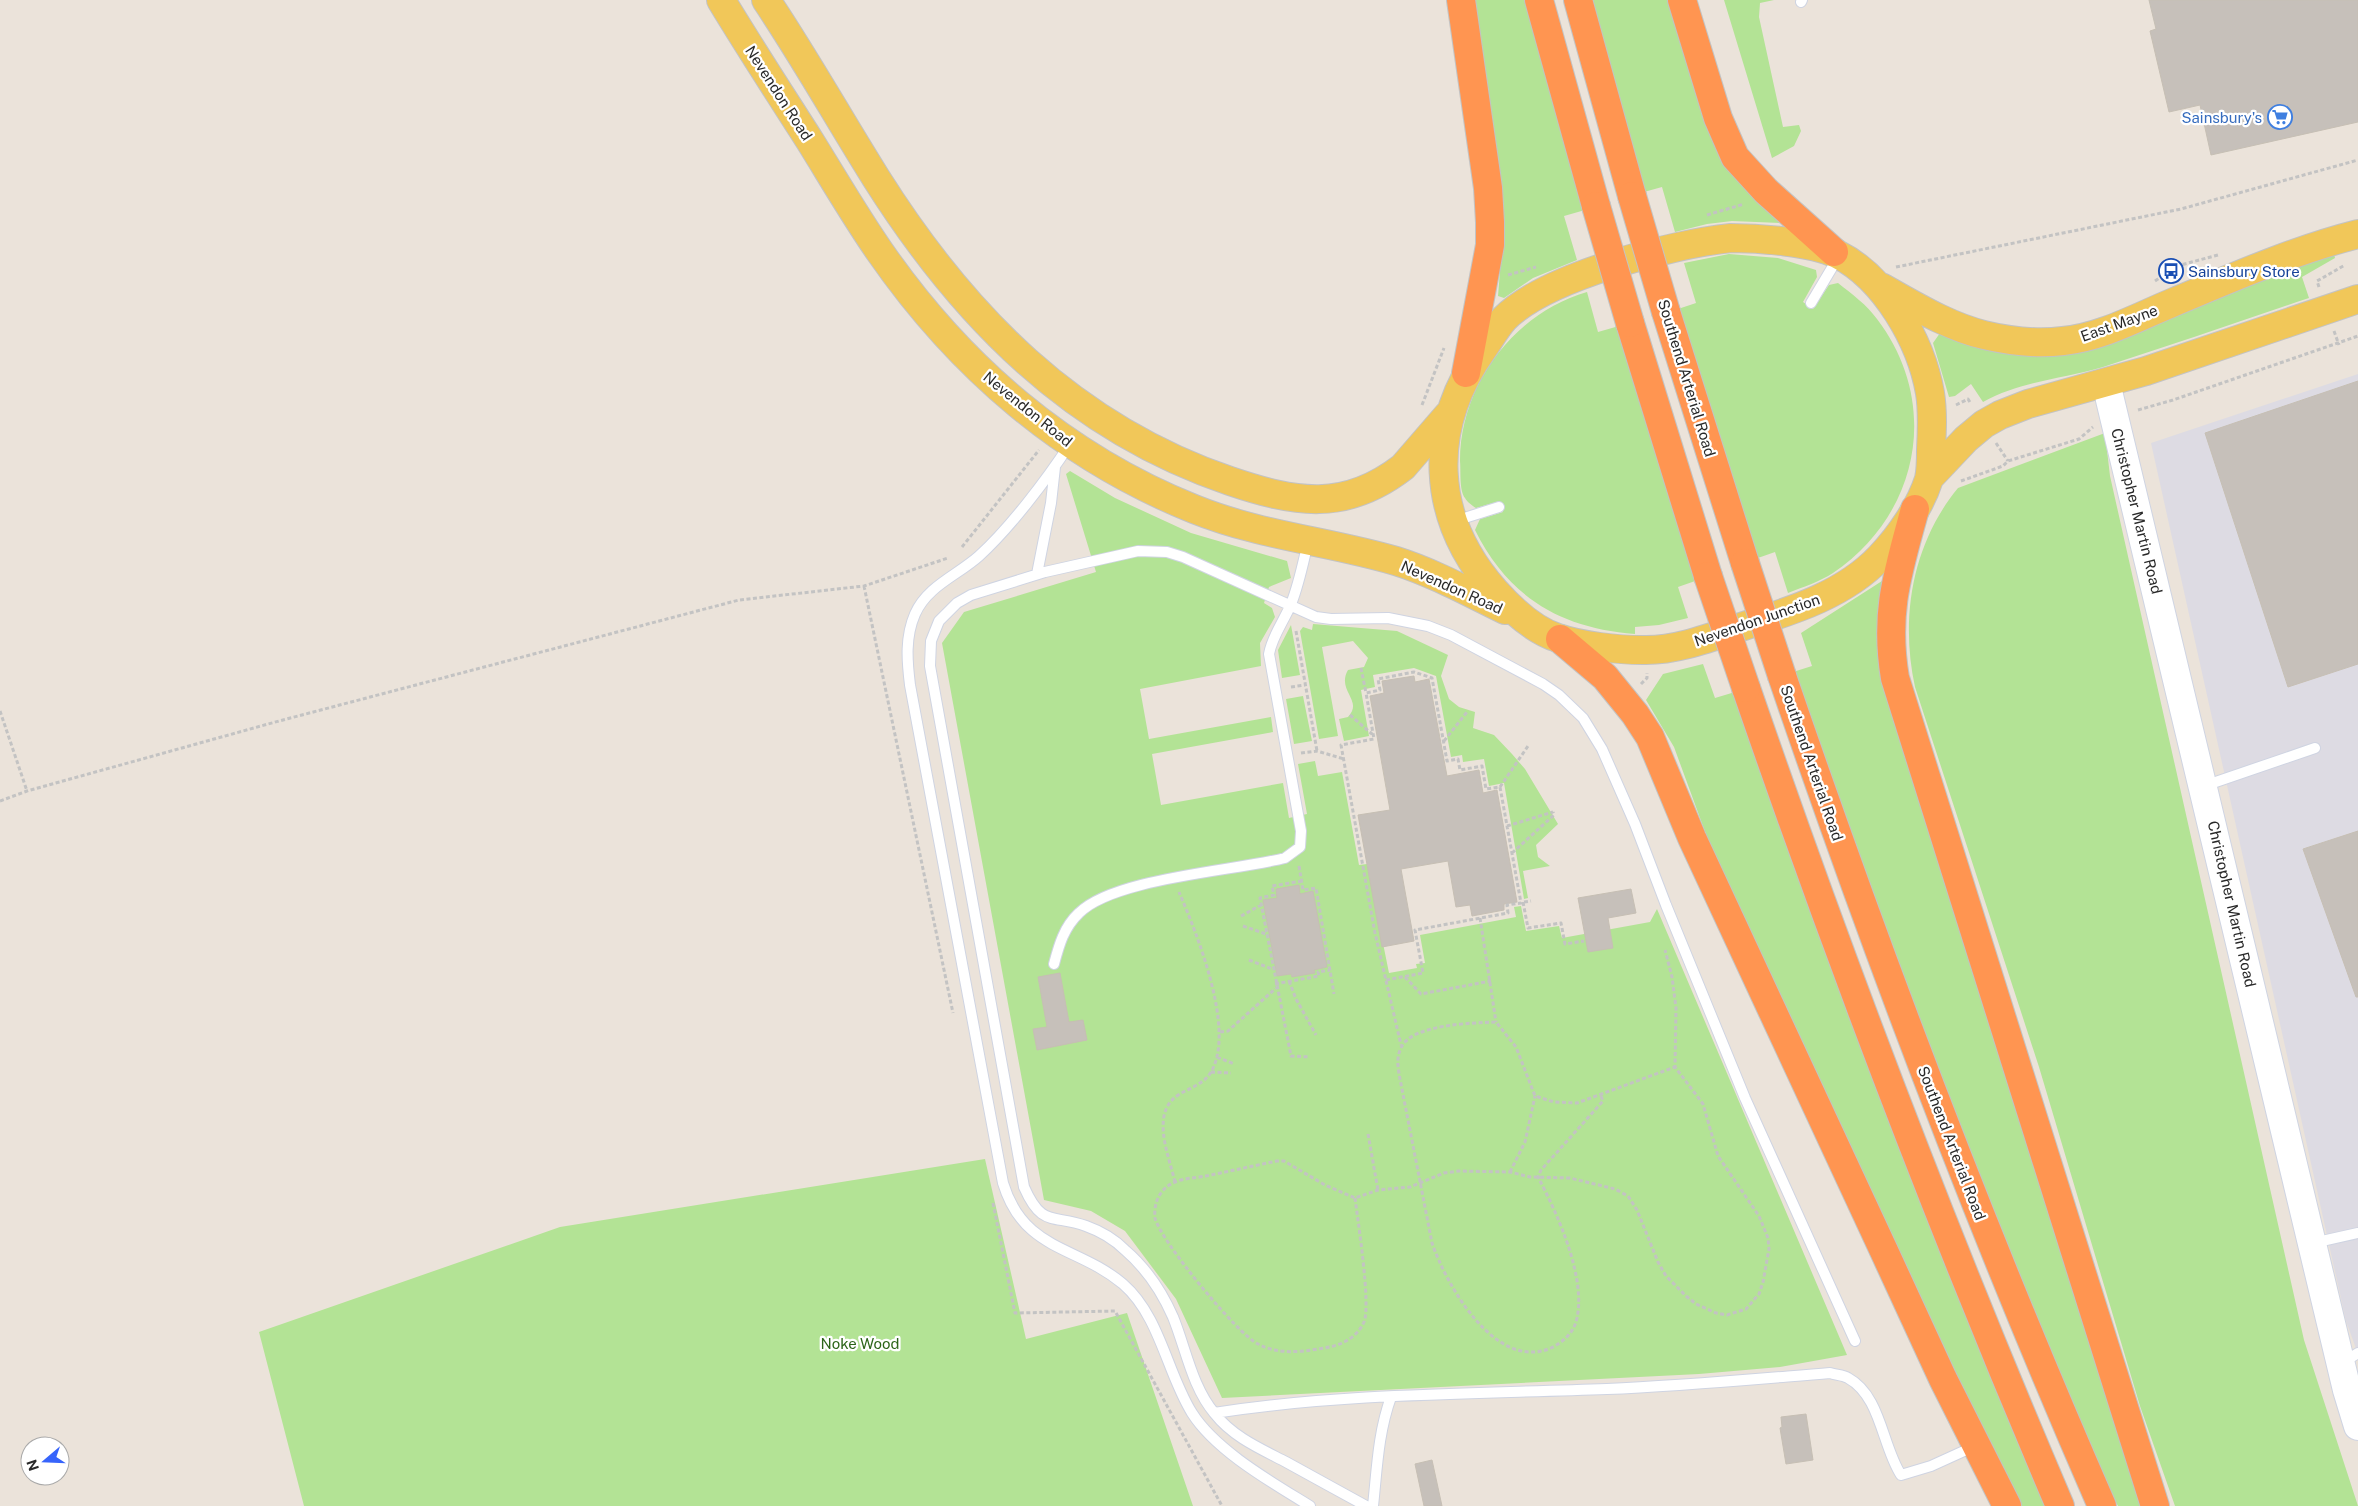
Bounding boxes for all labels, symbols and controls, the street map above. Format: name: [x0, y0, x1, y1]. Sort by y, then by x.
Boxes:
street label: Nevendon Road: [742, 43, 816, 143]
supermarket icon: Sainsbury's: [2267, 104, 2293, 130]
place label: Sainsbury's: [2182, 109, 2262, 126]
bus stop icon: Sainsbury Store: [2158, 258, 2184, 284]
place label: Sainsbury Store: [2188, 263, 2300, 280]
street label: Southend Arterial Road: [1655, 297, 1719, 459]
street label: East Mayne: [2078, 301, 2160, 345]
street label: Nevendon Road: [980, 368, 1076, 450]
street label: Christopher Martin Road: [2108, 426, 2166, 596]
street label: Nevendon Road: [1399, 557, 1505, 617]
street label: Nevendon Junction: [1692, 591, 1822, 649]
street label: Southend Arterial Road: [1777, 683, 1847, 843]
street label: Christopher Martin Road: [2205, 819, 2259, 989]
street label: Southend Arterial Road: [1915, 1064, 1989, 1222]
park label: Noke Wood: [821, 1335, 900, 1352]
north arrow: [20, 1436, 70, 1486]
text: N: [23, 1457, 42, 1473]

